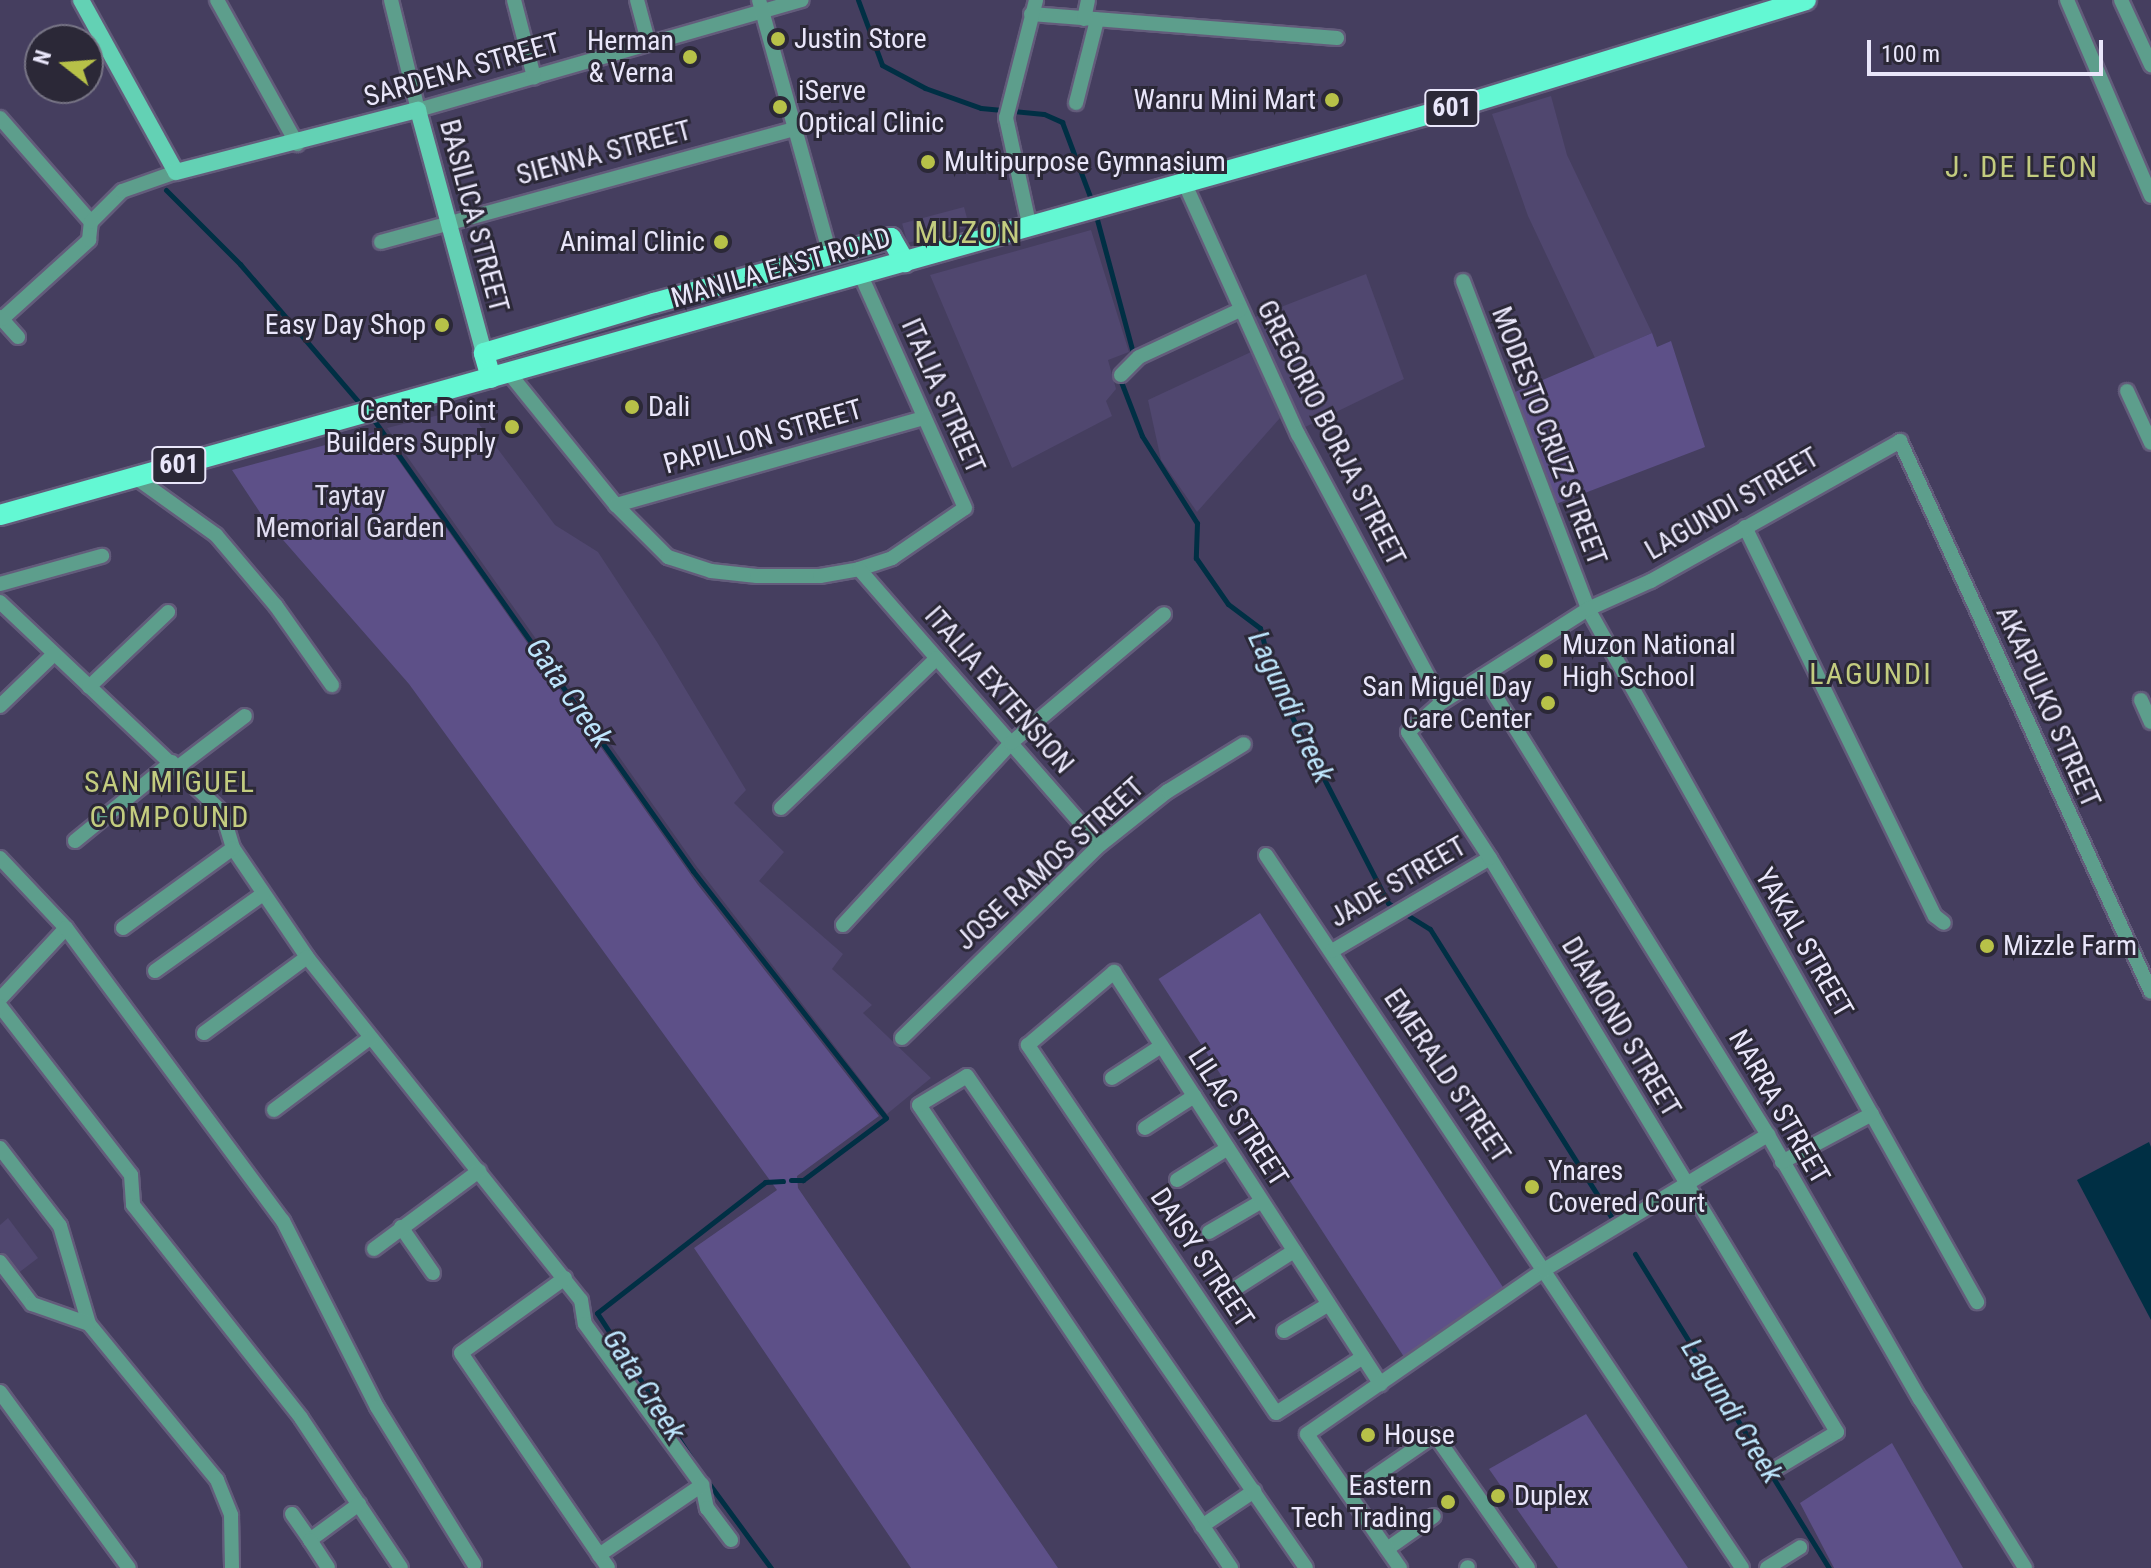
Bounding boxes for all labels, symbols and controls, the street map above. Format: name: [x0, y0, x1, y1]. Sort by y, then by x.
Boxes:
place label: Justin Store: [794, 22, 927, 56]
north arrow: [24, 24, 104, 104]
place label: Herman & Verna: [587, 24, 674, 90]
scale bar: [1871, 24, 2107, 74]
street label: SARDENA STREET: [360, 26, 564, 114]
marker: Justin Store: [769, 30, 787, 48]
text: 100 m: [1881, 40, 1940, 68]
text: N: [29, 47, 56, 68]
marker: Herman & Verna: [681, 48, 699, 66]
place label: iServe Optical Clinic: [798, 74, 944, 140]
place label: Wanru Mini Mart: [1134, 83, 1316, 117]
road number: 601: [1424, 86, 1480, 130]
marker: Wanru Mini Mart: [1323, 91, 1341, 109]
marker: iServe Optical Clinic: [769, 96, 791, 118]
street label: SIENNA STREET: [513, 114, 695, 192]
street label: BASILICA STREET: [432, 116, 516, 316]
place label: Multipurpose Gymnasium: [944, 145, 1226, 179]
district label: J. DE LEON: [1945, 149, 2099, 185]
marker: Multipurpose Gymnasium: [919, 153, 937, 171]
district label: MUZON: [914, 213, 1022, 251]
street label: MANILA EAST ROAD: [667, 221, 895, 315]
place label: Animal Clinic: [560, 225, 705, 259]
marker: Animal Clinic: [712, 233, 730, 251]
street label: GREGORIO BORJA STREET: [1249, 295, 1413, 571]
street label: MODESTO CRUZ STREET: [1484, 302, 1614, 570]
place label: Easy Day Shop: [265, 308, 426, 342]
street label: ITALIA STREET: [894, 313, 992, 479]
marker: Easy Day Shop: [433, 316, 451, 334]
place label: Dali: [648, 390, 690, 424]
street label: PAPILLON STREET: [660, 393, 866, 481]
place label: Center Point Builders Supply: [326, 394, 496, 460]
marker: Dali: [623, 398, 641, 416]
marker: Center Point Builders Supply: [503, 418, 521, 436]
street label: LAGUNDI STREET: [1639, 441, 1825, 567]
road number: 601: [151, 443, 207, 487]
park label: Taytay Memorial Garden: [255, 479, 445, 545]
street label: ITALIA EXTENSION: [917, 600, 1081, 780]
street label: AKAPULKO STREET: [1989, 601, 2107, 813]
water label: Lagundi Creek: [1240, 625, 1342, 789]
place label: Muzon National High School: [1562, 628, 1736, 694]
water label: Gata Creek: [518, 631, 620, 755]
marker: Muzon National High School: [1537, 652, 1555, 670]
district label: LAGUNDI: [1809, 656, 1933, 692]
place label: San Miguel Day Care Center: [1362, 670, 1532, 736]
marker: San Miguel Day Care Center: [1539, 694, 1557, 712]
district label: SAN MIGUEL COMPOUND: [84, 764, 256, 834]
street label: JOSE RAMOS STREET: [949, 771, 1151, 957]
street label: JADE STREET: [1324, 829, 1472, 935]
street label: YAKAL STREET: [1748, 862, 1860, 1024]
place label: Mizzle Farm: [2003, 929, 2137, 963]
street label: DIAMOND STREET: [1554, 931, 1688, 1123]
marker: Mizzle Farm: [1978, 937, 1996, 955]
street label: EMERALD STREET: [1376, 983, 1518, 1169]
street label: NARRA STREET: [1721, 1024, 1837, 1190]
street label: LILAC STREET: [1181, 1041, 1295, 1193]
place label: Ynares Covered Court: [1548, 1154, 1705, 1220]
marker: Ynares Covered Court: [1523, 1178, 1541, 1196]
street label: DAISY STREET: [1143, 1182, 1261, 1334]
water label: Gata Creek: [595, 1322, 693, 1448]
water label: Lagundi Creek: [1673, 1332, 1791, 1490]
place label: House: [1384, 1418, 1455, 1452]
marker: House: [1359, 1426, 1377, 1444]
place label: Eastern Tech Trading: [1290, 1469, 1432, 1535]
place label: Duplex: [1514, 1479, 1589, 1513]
marker: Duplex: [1489, 1487, 1507, 1505]
marker: Eastern Tech Trading: [1439, 1493, 1457, 1511]

